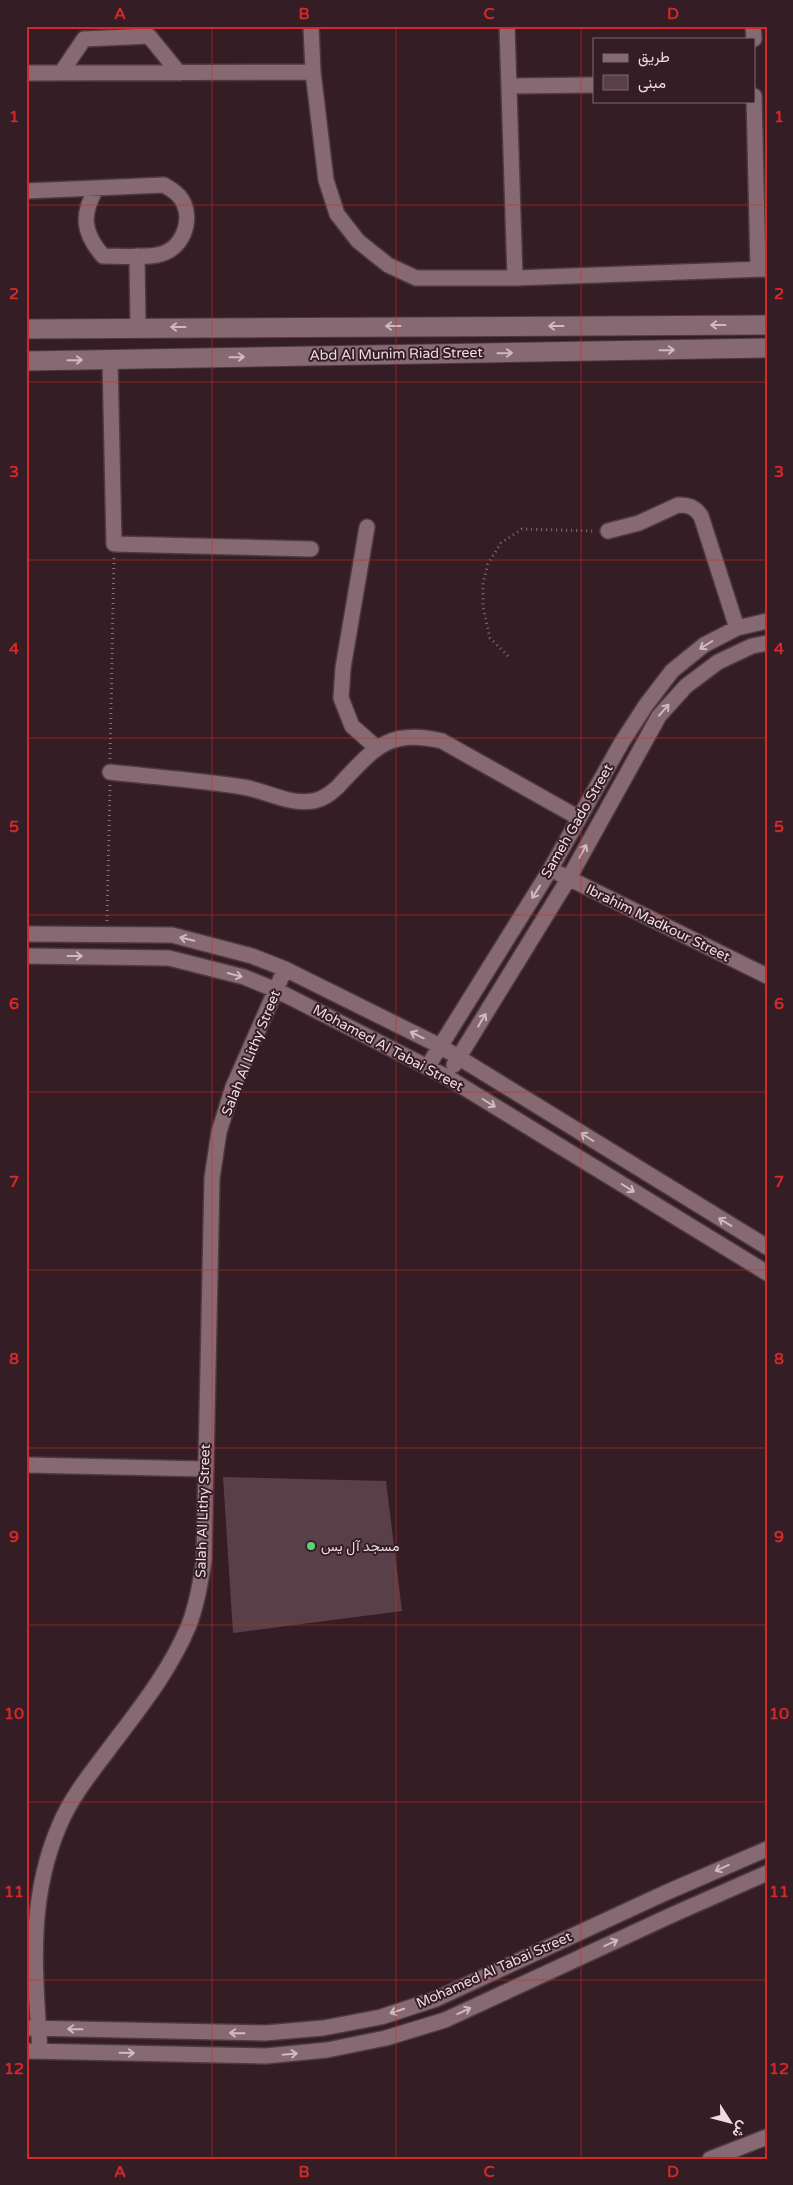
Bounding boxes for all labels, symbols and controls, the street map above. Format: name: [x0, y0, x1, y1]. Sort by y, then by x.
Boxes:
text: A: [114, 4, 126, 24]
text: B: [298, 4, 310, 24]
text: C: [483, 4, 495, 24]
text: D: [667, 4, 679, 24]
legend: [593, 38, 756, 102]
text: طريق: [638, 48, 670, 67]
text: مبنى: [638, 74, 666, 93]
text: 1: [9, 107, 19, 127]
text: 1: [774, 107, 784, 127]
text: 2: [9, 284, 19, 304]
text: 2: [774, 284, 784, 304]
one-way arrow: [710, 320, 726, 330]
one-way arrow: [385, 321, 402, 331]
one-way arrow: [548, 321, 564, 330]
one-way arrow: [170, 322, 186, 332]
street label: Abd Al Munim Riad Street: [309, 344, 483, 364]
one-way arrow: [659, 345, 675, 355]
one-way arrow: [496, 348, 513, 358]
one-way arrow: [229, 352, 245, 362]
one-way arrow: [66, 355, 83, 365]
text: 3: [9, 462, 19, 482]
text: 3: [774, 462, 784, 482]
text: 4: [9, 639, 19, 659]
text: 4: [774, 639, 784, 659]
one-way arrow: [699, 641, 713, 651]
one-way arrow: [658, 704, 670, 717]
street label: Sameh Gado Street: [537, 760, 617, 881]
text: 5: [9, 817, 19, 837]
text: 5: [774, 817, 784, 837]
one-way arrow: [579, 844, 589, 859]
street label: Ibrahim Madkour Street: [583, 881, 733, 966]
one-way arrow: [530, 885, 540, 899]
one-way arrow: [180, 934, 196, 943]
one-way arrow: [66, 951, 83, 961]
one-way arrow: [227, 971, 243, 980]
street label: Salah Al Lithy Street: [218, 987, 284, 1118]
text: 6: [9, 994, 19, 1014]
text: 6: [774, 994, 784, 1014]
street label: Mohamed Al Tabai Street: [310, 1001, 467, 1095]
one-way arrow: [477, 1014, 487, 1028]
one-way arrow: [410, 1030, 425, 1039]
one-way arrow: [482, 1098, 496, 1108]
one-way arrow: [580, 1131, 594, 1141]
text: 7: [9, 1172, 19, 1192]
text: 7: [774, 1172, 784, 1192]
one-way arrow: [620, 1184, 634, 1194]
one-way arrow: [718, 1216, 732, 1226]
text: 8: [9, 1349, 19, 1369]
text: 8: [774, 1349, 784, 1369]
street label: Salah Al Lithy Street: [192, 1443, 214, 1578]
text: 9: [9, 1527, 19, 1547]
text: 9: [774, 1527, 784, 1547]
place label: مسجد آل يس: [321, 1538, 399, 1556]
marker: مسجد آل يس: [305, 1540, 317, 1552]
text: 10: [4, 1704, 24, 1724]
text: 10: [769, 1704, 789, 1724]
one-way arrow: [715, 1864, 730, 1874]
text: 11: [4, 1882, 24, 1902]
text: 11: [769, 1882, 789, 1902]
street label: Mohamed Al Tabai Street: [414, 1928, 575, 2012]
one-way arrow: [603, 1937, 618, 1947]
one-way arrow: [456, 2006, 471, 2015]
one-way arrow: [390, 2007, 406, 2017]
one-way arrow: [67, 2025, 83, 2034]
one-way arrow: [229, 2028, 245, 2037]
one-way arrow: [119, 2048, 135, 2058]
one-way arrow: [282, 2049, 298, 2058]
text: 12: [4, 2059, 24, 2079]
text: 12: [769, 2059, 789, 2079]
north arrow: [706, 2098, 756, 2148]
text: ش: [728, 2118, 752, 2141]
text: A: [114, 2162, 126, 2182]
text: B: [298, 2162, 310, 2182]
text: C: [483, 2162, 495, 2182]
text: D: [667, 2162, 679, 2182]

